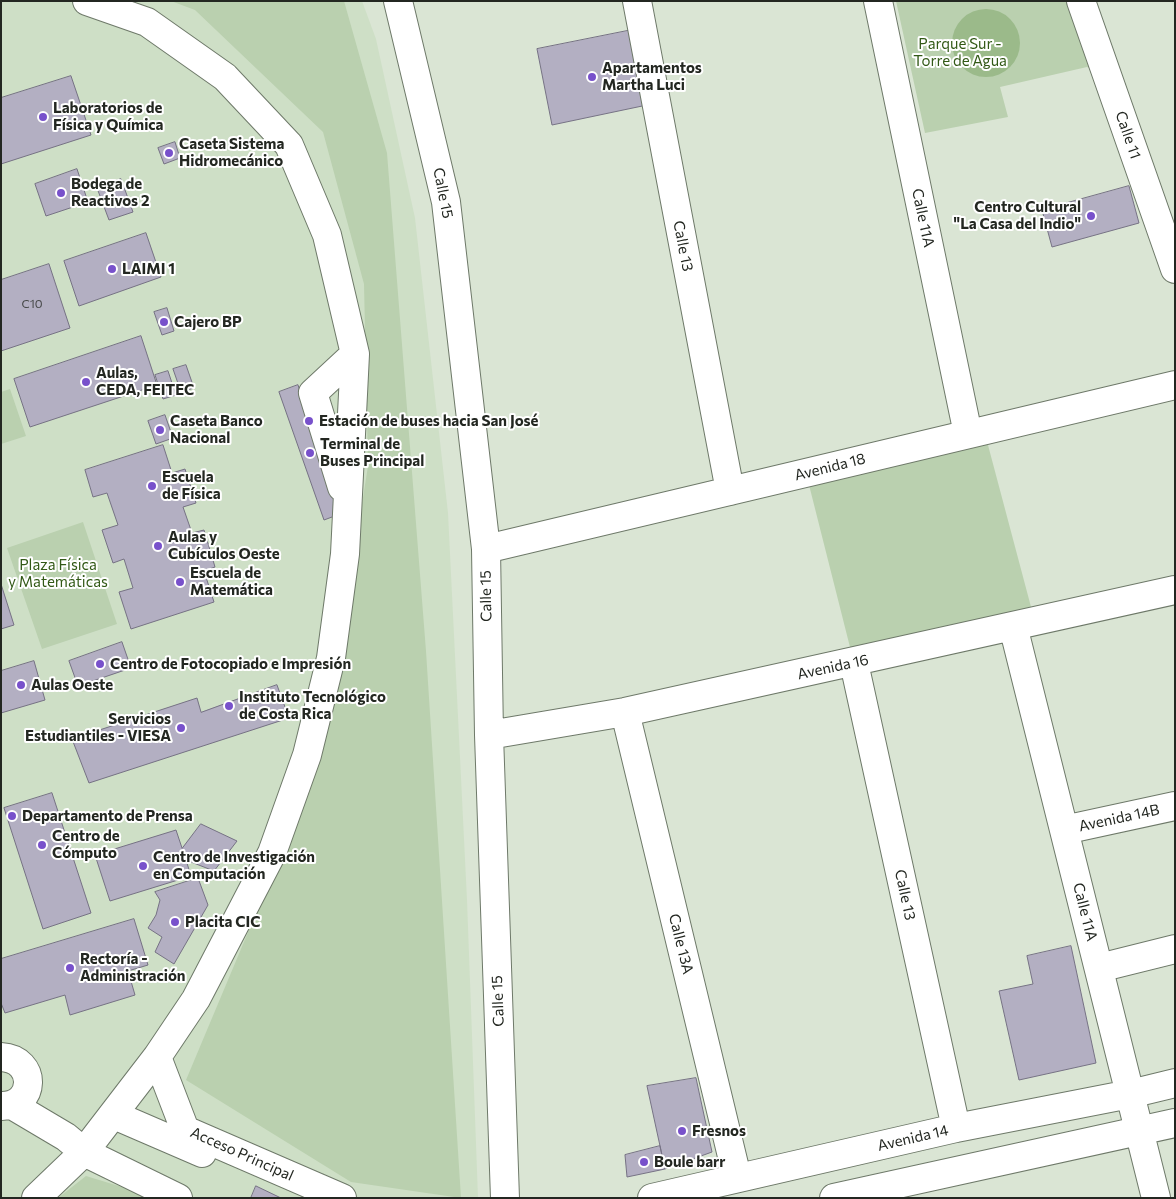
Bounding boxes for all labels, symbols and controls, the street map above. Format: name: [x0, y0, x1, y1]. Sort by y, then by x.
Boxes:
park label: Parque Sur - Torre de Agua: [913, 35, 1007, 70]
place label: Apartamentos Martha Luci: [602, 59, 702, 94]
marker: Apartamentos Martha Luci: [586, 71, 598, 83]
place label: Laboratorios de Física y Química: [53, 99, 164, 134]
street label: Calle 11: [1111, 109, 1145, 161]
marker: Laboratorios de Física y Química: [37, 111, 49, 123]
place label: Caseta Sistema Hidromecánico: [179, 135, 284, 170]
marker: Caseta Sistema Hidromecánico: [163, 147, 175, 159]
street label: Calle 15: [429, 166, 457, 220]
place label: Bodega de Reactivos 2: [71, 175, 149, 210]
marker: Bodega de Reactivos 2: [55, 187, 67, 199]
street label: Calle 11A: [908, 187, 938, 249]
place label: Centro Cultural "La Casa del Indio": [954, 198, 1081, 233]
marker: Centro Cultural "La Casa del Indio": [1085, 210, 1097, 222]
street label: Calle 13: [669, 219, 697, 273]
place label: LAIMI 1: [122, 260, 175, 278]
marker: LAIMI 1: [106, 263, 118, 275]
house number: C10: [21, 297, 43, 311]
place label: Cajero BP: [174, 313, 242, 331]
marker: Cajero BP: [158, 316, 170, 328]
place label: Aulas, CEDA, FEITEC: [96, 364, 194, 399]
marker: Aulas, CEDA, FEITEC: [80, 376, 92, 388]
place label: Caseta Banco Nacional: [170, 412, 263, 447]
place label: Estación de buses hacia San José: [319, 412, 538, 430]
marker: Estación de buses hacia San José: [303, 415, 315, 427]
marker: Caseta Banco Nacional: [154, 424, 166, 436]
place label: Terminal de Buses Principal: [320, 435, 424, 470]
marker: Terminal de Buses Principal: [304, 447, 316, 459]
street label: Avenida 18: [793, 450, 867, 484]
place label: Escuela de Física: [162, 468, 221, 503]
marker: Escuela de Física: [146, 480, 158, 492]
place label: Aulas y Cubículos Oeste: [168, 528, 280, 563]
marker: Aulas y Cubículos Oeste: [152, 540, 164, 552]
park label: Plaza Física y Matemáticas: [8, 556, 108, 591]
place label: Escuela de Matemática: [190, 564, 273, 599]
street label: Calle 15: [477, 570, 495, 622]
marker: Escuela de Matemática: [174, 576, 186, 588]
street label: Avenida 16: [796, 651, 870, 683]
place label: Centro de Fotocopiado e Impresión: [110, 655, 351, 673]
marker: Centro de Fotocopiado e Impresión: [94, 658, 106, 670]
place label: Aulas Oeste: [31, 676, 113, 694]
marker: Aulas Oeste: [15, 679, 27, 691]
place label: Instituto Tecnológico de Costa Rica: [239, 688, 386, 723]
marker: Instituto Tecnológico de Costa Rica: [223, 700, 235, 712]
place label: Servicios Estudiantiles - VIESA: [25, 710, 171, 745]
marker: Servicios Estudiantiles - VIESA: [175, 722, 187, 734]
street label: Avenida 14B: [1077, 801, 1161, 835]
place label: Departamento de Prensa: [22, 807, 193, 825]
marker: Departamento de Prensa: [6, 810, 18, 822]
place label: Centro de Cómputo: [52, 827, 120, 862]
marker: Centro de Cómputo: [36, 839, 48, 851]
place label: Centro de Investigación en Computación: [153, 848, 315, 883]
marker: Centro de Investigación en Computación: [137, 860, 149, 872]
street label: Calle 13: [891, 868, 919, 922]
street label: Calle 11A: [1069, 881, 1101, 943]
street label: Calle 13A: [665, 912, 697, 976]
place label: Placita CIC: [185, 913, 261, 931]
marker: Placita CIC: [169, 916, 181, 928]
place label: Rectoría - Administración: [80, 950, 186, 985]
marker: Rectoría - Administración: [64, 962, 76, 974]
street label: Calle 15: [488, 975, 508, 1027]
street label: Avenida 14: [876, 1121, 950, 1155]
place label: Fresnos: [692, 1122, 746, 1140]
street label: Acceso Principal: [188, 1123, 296, 1185]
marker: Fresnos: [676, 1125, 688, 1137]
place label: Boule barr: [654, 1153, 725, 1171]
marker: Boule barr: [638, 1156, 650, 1168]

